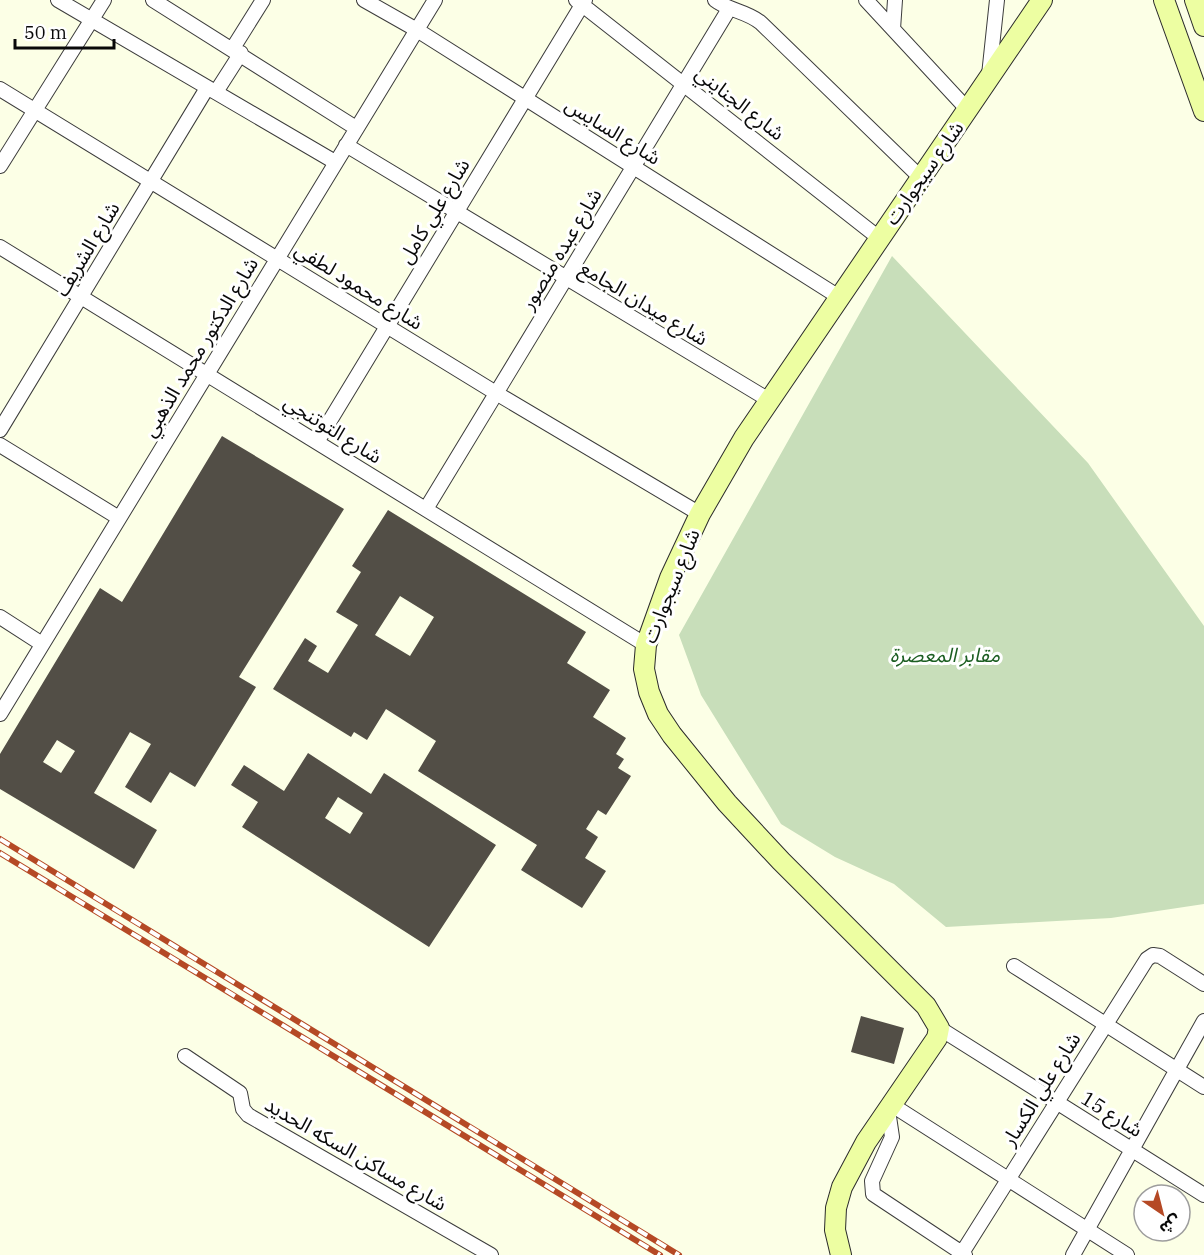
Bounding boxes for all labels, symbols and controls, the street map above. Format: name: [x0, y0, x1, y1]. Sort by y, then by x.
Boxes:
scale bar: [15, 12, 114, 50]
text: 50 m: [24, 21, 67, 44]
street label: شارع الجنايني: [688, 59, 791, 148]
street label: شارع السايس: [559, 91, 666, 172]
street label: شارع سيجوارت: [878, 115, 971, 231]
street label: شارع علي كامل: [392, 153, 478, 270]
street label: شارع عبده منصور: [513, 183, 609, 316]
street label: شارع الشريف: [48, 196, 127, 302]
street label: شارع محمود لطفي: [289, 235, 428, 338]
street label: شارع الدكتور محمد الذهبي: [135, 252, 266, 443]
street label: شارع ميدان الجامع: [574, 254, 713, 353]
street label: شارع التوتنجي: [278, 388, 387, 472]
street label: شارع سيجوارت: [635, 525, 708, 648]
park label: مقابر المعصرة: [890, 641, 1000, 668]
street label: شارع علي الكسار: [994, 1027, 1089, 1153]
street label: شارع 15: [1075, 1084, 1148, 1145]
street label: شارع مساكن السكه الحديد: [259, 1090, 452, 1218]
north arrow: [1132, 1183, 1192, 1243]
text: ش: [1156, 1211, 1185, 1240]

